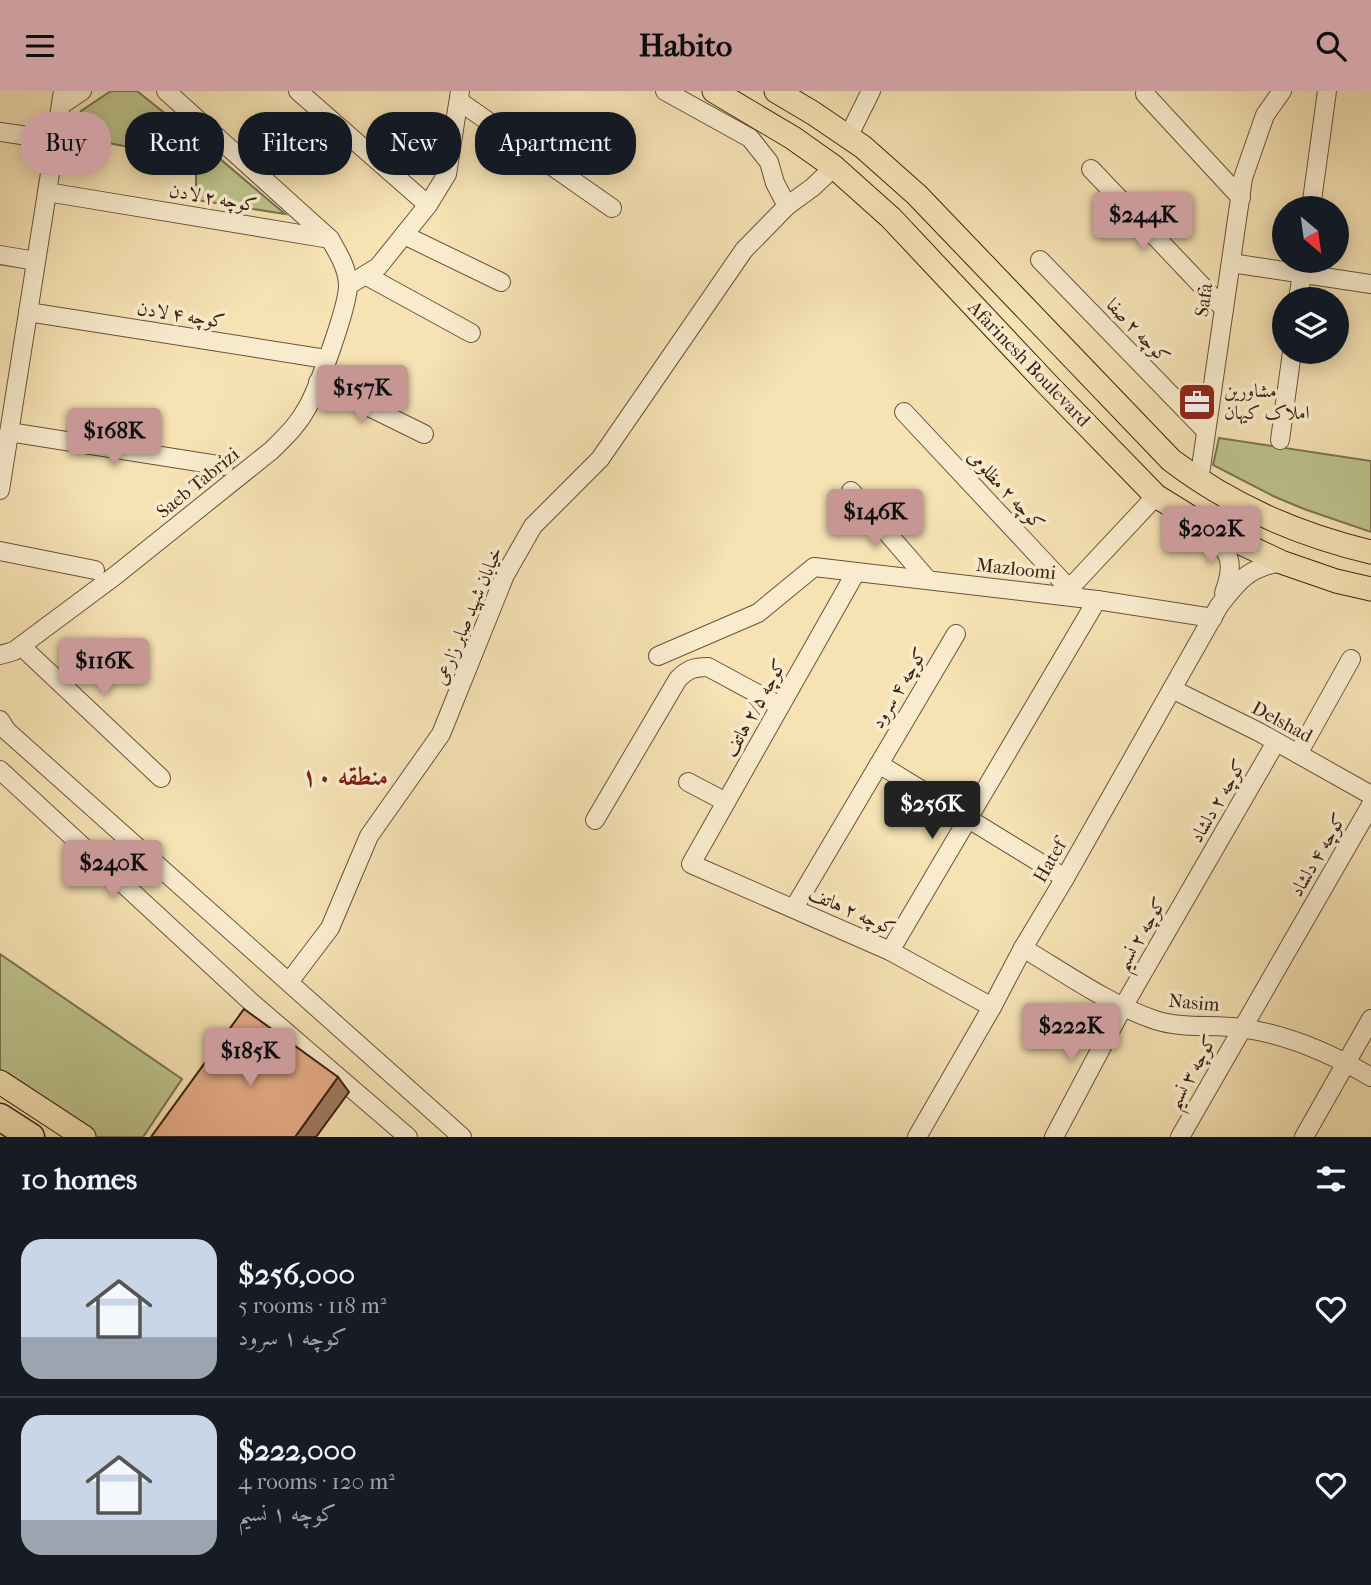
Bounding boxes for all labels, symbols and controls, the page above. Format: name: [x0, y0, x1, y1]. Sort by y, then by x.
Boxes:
icon: menu: [21, 27, 59, 65]
text: Habito: [639, 27, 732, 64]
icon: search: [1312, 27, 1350, 65]
chip: Buy: [21, 112, 111, 175]
chip: Rent: [125, 112, 224, 175]
chip: Filters: [238, 112, 352, 175]
chip: New: [366, 112, 461, 175]
chip: Apartment: [475, 112, 636, 175]
street label: کوچه ۲ لادن: [167, 179, 259, 219]
pin: $244K: [1094, 193, 1192, 252]
north arrow: [1272, 196, 1349, 273]
map controls: [1272, 196, 1349, 364]
text: $244K: [1109, 201, 1177, 228]
street label: Safa: [1191, 282, 1217, 318]
button: layers: [1272, 287, 1349, 364]
street label: کوچه ۲ صفا: [1100, 294, 1174, 369]
street label: Afarinesh Boulevard: [963, 296, 1095, 432]
street label: کوچه ۴ لادن: [135, 297, 227, 335]
pin: $157K: [313, 365, 411, 425]
text: $157K: [333, 374, 391, 401]
place label: مشاورین املاک کیهان: [1224, 380, 1310, 425]
office icon: مشاورین املاک کیهان: [1176, 381, 1218, 423]
pin: $168K: [65, 409, 163, 468]
text: $168K: [83, 417, 145, 444]
street label: Saeb Tabrizi: [152, 443, 244, 523]
street label: کوچه ۲ مظلومی: [962, 445, 1049, 536]
pin: $146K: [826, 489, 924, 549]
text: $146K: [843, 498, 907, 525]
pin: $202K: [1162, 507, 1260, 566]
text: $202K: [1178, 515, 1244, 542]
street label: خیابان شهید صابر زارعی: [429, 544, 508, 689]
street label: Mazloomi: [975, 554, 1057, 584]
pin: $116K: [55, 639, 153, 698]
street label: کوچه ۴ سرود: [866, 644, 933, 733]
text: $116K: [75, 647, 133, 674]
street label: کوچه ۲/۵ هاتف: [719, 655, 793, 762]
street label: Delshad: [1248, 697, 1317, 747]
street label: کوچه ۲ دلشاد: [1185, 755, 1252, 848]
district label: منطقه ۱۰: [302, 761, 388, 792]
pin: $256K: [883, 781, 981, 841]
text: $256K: [900, 790, 964, 817]
street label: کوچه ۴ دلشاد: [1285, 809, 1352, 902]
street label: Hatef: [1029, 832, 1073, 887]
pin: $240K: [64, 841, 162, 900]
text: $240K: [79, 849, 147, 876]
street label: کوچه ۲ هاتف: [804, 882, 899, 942]
street label: کوچه ۲ نسیم: [1111, 893, 1178, 979]
street label: Nasim: [1168, 990, 1221, 1016]
pin: $222K: [1022, 1003, 1120, 1063]
text: $222K: [1039, 1012, 1103, 1039]
pin: $185K: [201, 1028, 299, 1088]
street label: کوچه ۳ نسیم: [1163, 1031, 1228, 1117]
text: $185K: [220, 1037, 280, 1064]
icon: filters: [1312, 1160, 1350, 1198]
text: 10 homes: [21, 1162, 137, 1197]
text: $256,000: [238, 1257, 355, 1292]
icon: home: [77, 1267, 161, 1351]
icon: heart: [1312, 1290, 1350, 1328]
text: 5 rooms · 118 m²: [238, 1292, 386, 1319]
text: کوچه ۱ سرود: [238, 1324, 347, 1351]
text: $222,000: [238, 1433, 357, 1468]
icon: home: [77, 1443, 161, 1527]
icon: heart: [1312, 1466, 1350, 1504]
text: 4 rooms · 120 m²: [238, 1468, 395, 1495]
text: کوچه ۱ نسیم: [238, 1500, 336, 1527]

